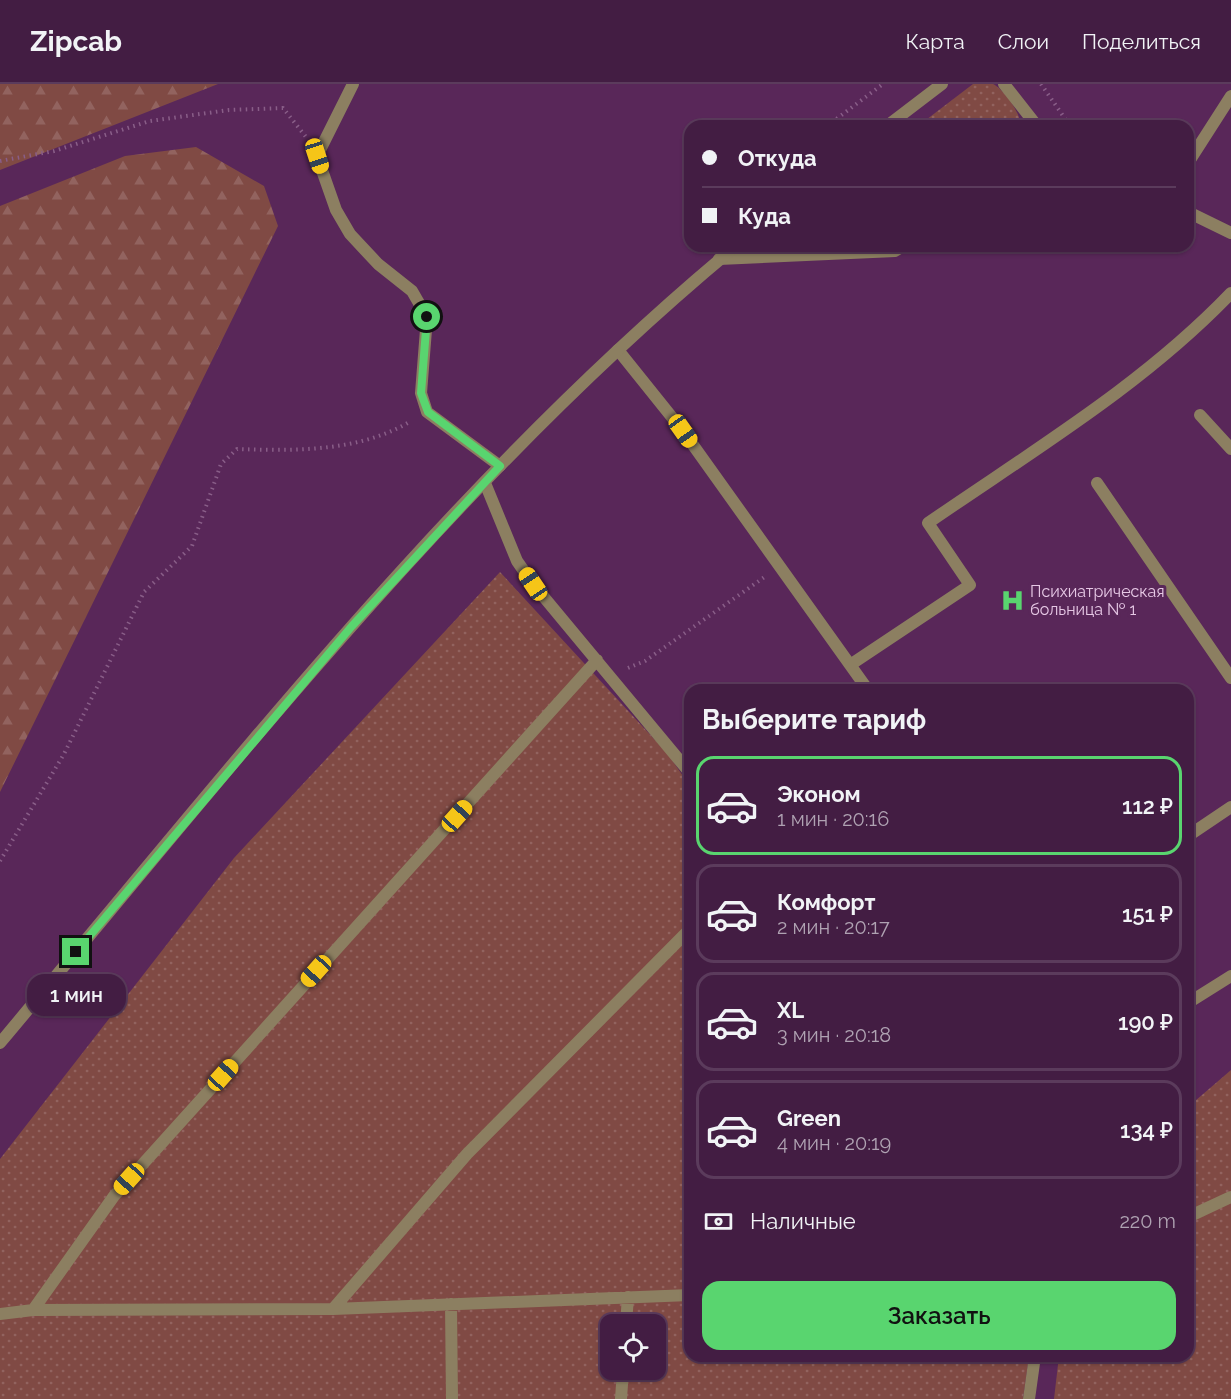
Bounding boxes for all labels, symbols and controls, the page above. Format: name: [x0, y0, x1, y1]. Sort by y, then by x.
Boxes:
text: Zipcab: [30, 25, 122, 58]
text: Карта: [906, 29, 965, 54]
text: Слои: [998, 29, 1049, 54]
text: Поделиться: [1082, 29, 1201, 54]
car: [303, 136, 331, 176]
text: Откуда: [738, 145, 817, 171]
text: Куда: [738, 203, 791, 229]
route start: [413, 303, 440, 330]
car: [665, 411, 701, 451]
car: [515, 564, 551, 604]
place label: Психиатрическая больница № 1: [1030, 582, 1165, 619]
hospital icon: Психиатрическая больница № 1: [999, 587, 1025, 613]
text: Выберите тариф: [702, 704, 926, 735]
icon: car: [705, 779, 759, 833]
text: Эконом: [777, 781, 861, 807]
text: 112 ₽: [1122, 793, 1173, 819]
car: [438, 797, 476, 835]
text: 1 мин · 20:16: [777, 807, 889, 831]
icon: car: [705, 887, 759, 941]
text: Комфорт: [777, 889, 875, 915]
text: 151 ₽: [1122, 901, 1173, 927]
text: 2 мин · 20:17: [777, 915, 890, 939]
route end: [62, 938, 89, 965]
car: [297, 952, 335, 990]
callout: 1 мин: [26, 973, 125, 1015]
text: 1 мин: [50, 983, 103, 1007]
icon: car: [705, 995, 759, 1049]
text: XL: [777, 997, 804, 1023]
text: 190 ₽: [1118, 1009, 1173, 1035]
text: 3 мин · 20:18: [777, 1023, 891, 1047]
car: [204, 1056, 242, 1094]
icon: car: [705, 1103, 759, 1157]
text: Green: [777, 1105, 841, 1131]
text: 134 ₽: [1120, 1117, 1173, 1143]
text: 4 мин · 20:19: [777, 1131, 891, 1155]
car: [110, 1160, 148, 1198]
icon: cash: [702, 1205, 735, 1238]
text: Наличные: [750, 1208, 856, 1234]
text: 220 m: [1119, 1209, 1176, 1233]
button: Заказать: [702, 1281, 1176, 1350]
map controls: [600, 1314, 666, 1380]
button: locate: [600, 1314, 666, 1380]

